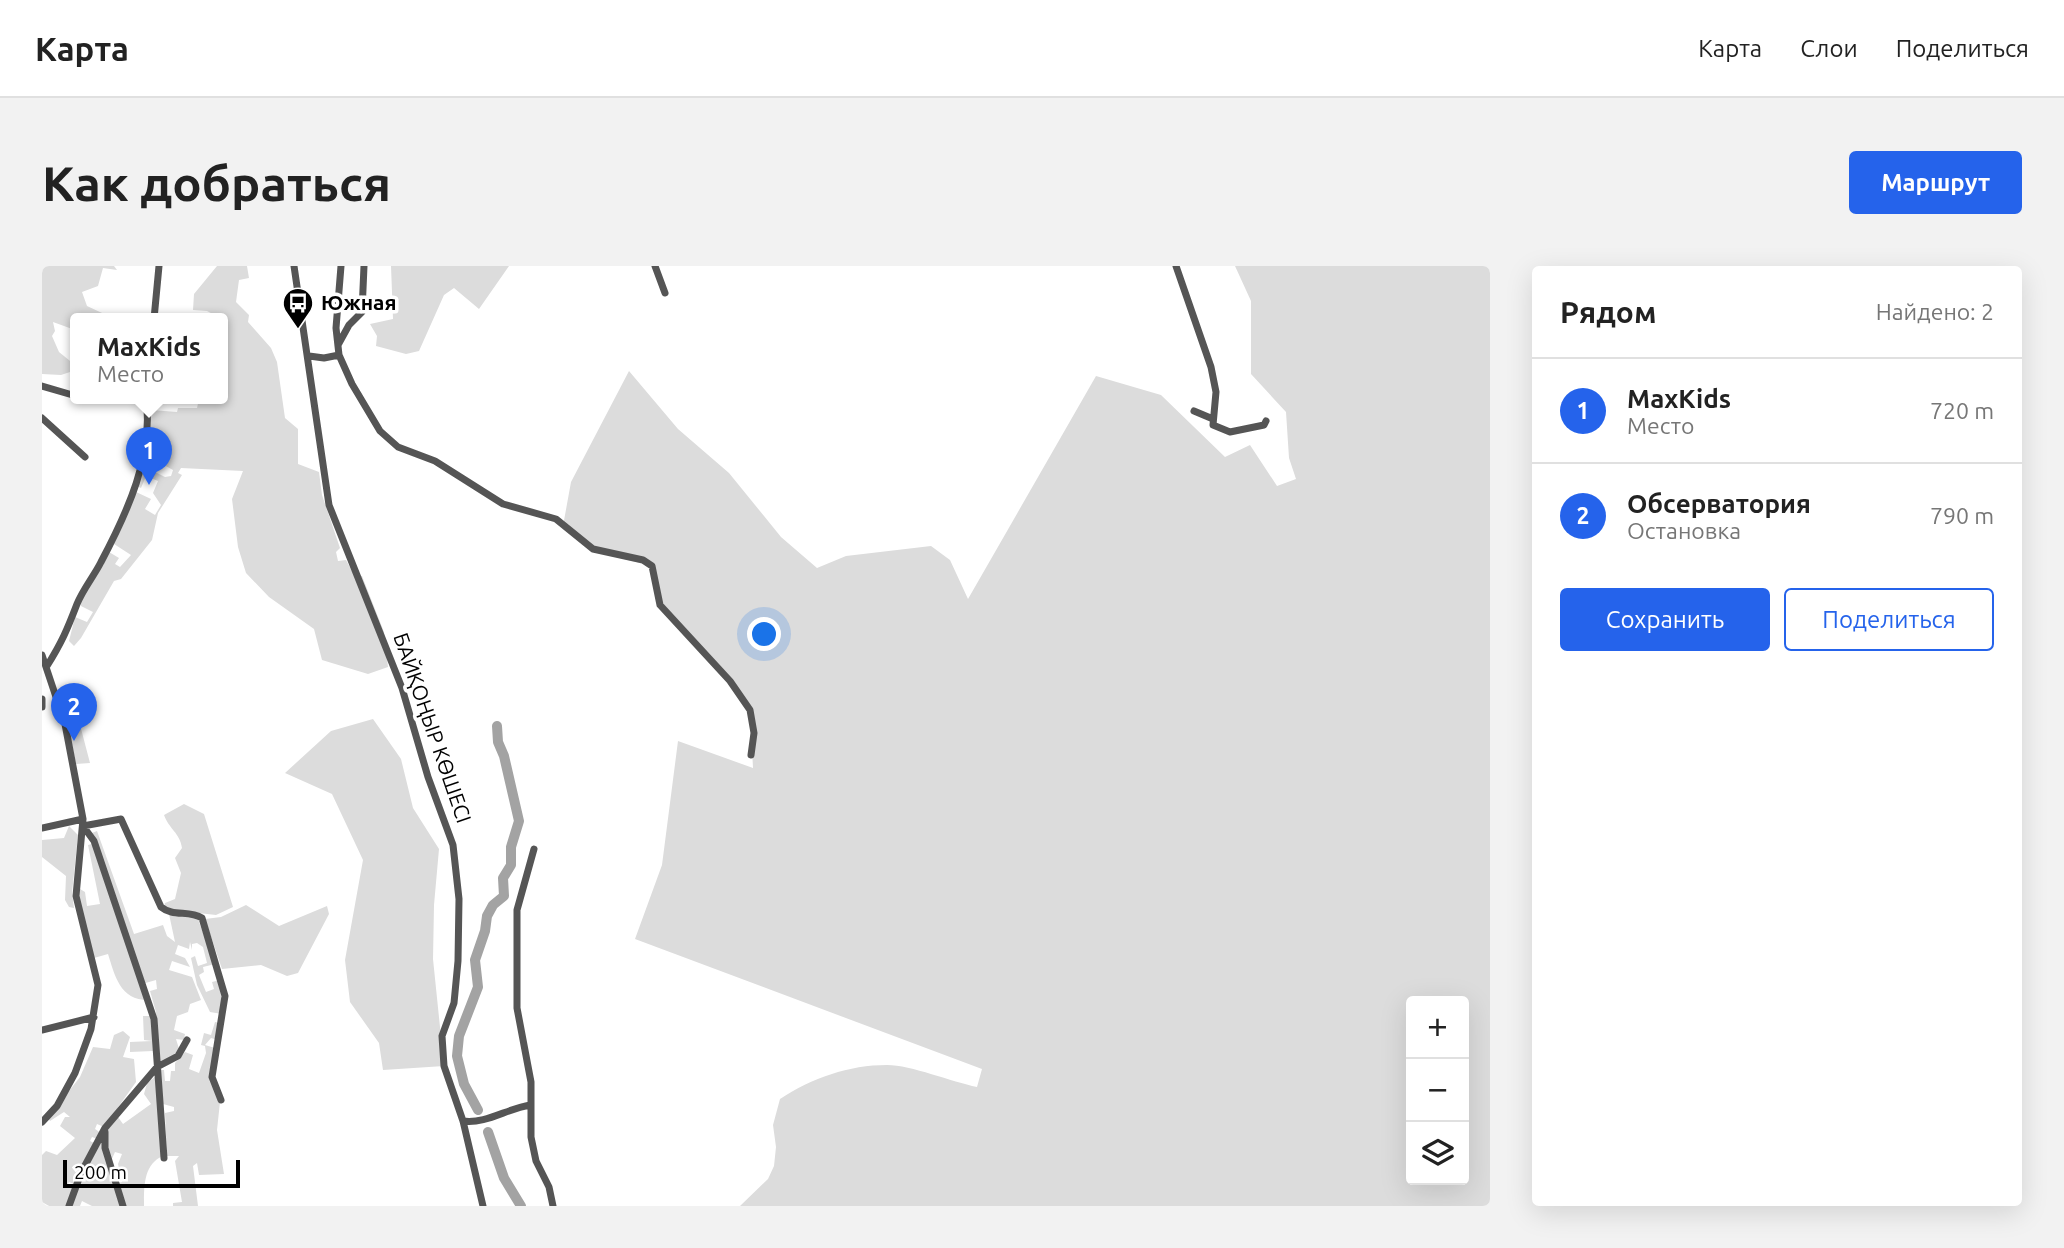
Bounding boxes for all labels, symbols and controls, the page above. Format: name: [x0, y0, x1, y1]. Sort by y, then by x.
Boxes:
text: Карта: [35, 30, 129, 67]
text: Карта: [1698, 35, 1762, 62]
text: Слои: [1800, 35, 1858, 62]
text: Поделиться: [1896, 35, 2029, 62]
button: Маршрут: [1849, 151, 2022, 214]
text: Как добраться: [42, 155, 391, 210]
bus stop icon: Южная: [281, 286, 315, 330]
place label: Южная: [321, 290, 397, 314]
text: Рядом: [1560, 295, 1656, 329]
text: Найдено: 2: [1876, 299, 1994, 324]
popup: [70, 313, 228, 404]
text: MaxKids: [97, 332, 201, 361]
text: Место: [97, 361, 164, 386]
text: MaxKids: [1627, 384, 1731, 413]
text: 1: [1577, 398, 1589, 423]
text: 720 m: [1930, 398, 1994, 423]
text: Место: [1627, 413, 1694, 438]
pin: 1: [126, 427, 172, 485]
text: Обсерватория: [1627, 489, 1811, 518]
text: 2: [1577, 503, 1589, 528]
text: 790 m: [1930, 503, 1994, 528]
text: Остановка: [1627, 518, 1741, 543]
button: Сохранить: [1560, 588, 1770, 651]
button: Поделиться: [1784, 588, 1994, 651]
your location: [747, 617, 781, 651]
street label: БАЙҚОҢЫР КӨШЕСІ: [389, 630, 477, 826]
pin: 2: [51, 683, 97, 741]
map controls: [1406, 996, 1469, 1185]
button: +: [1406, 996, 1469, 1059]
button: −: [1406, 1059, 1469, 1122]
button: layers: [1406, 1122, 1469, 1185]
scale bar: [63, 1157, 240, 1189]
text: 200 m: [74, 1161, 127, 1183]

